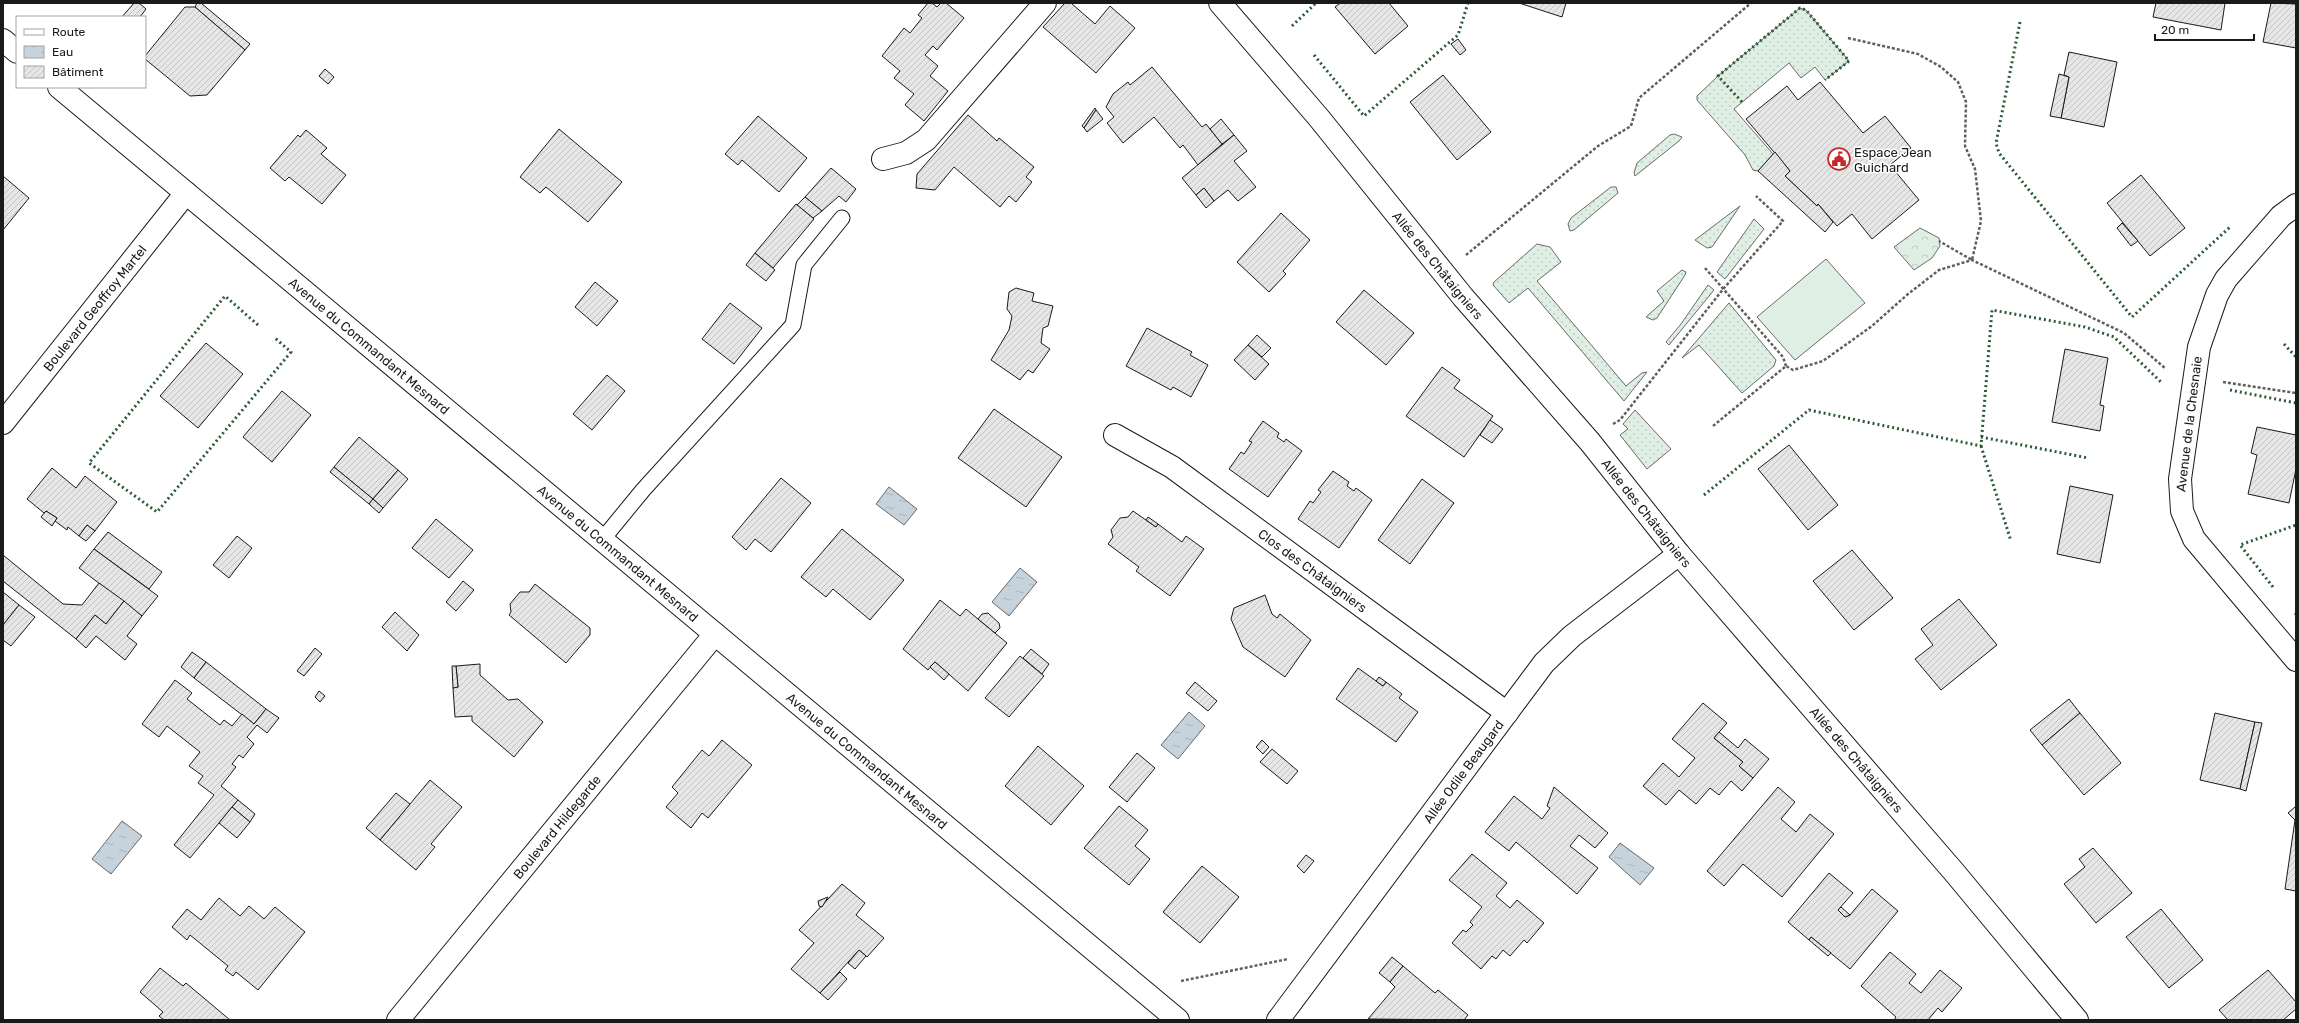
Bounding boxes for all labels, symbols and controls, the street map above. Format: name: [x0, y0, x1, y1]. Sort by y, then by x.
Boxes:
legend: [16, 16, 146, 88]
scale bar: [2155, 16, 2254, 42]
text: 20 m: [2161, 23, 2189, 37]
text: Route: [52, 25, 86, 39]
text: Eau: [52, 45, 73, 59]
text: Bâtiment: [52, 65, 104, 79]
place label: Espace Jean Guichard: [1854, 145, 1932, 175]
public building icon: Espace Jean Guichard: [1826, 146, 1852, 172]
street label: Allée des Châtaigniers: [1390, 208, 1487, 322]
street label: Boulevard Geoffroy Martel: [40, 242, 149, 374]
street label: Avenue du Commandant Mesnard: [286, 274, 453, 417]
street label: Avenue de la Chesnaie: [2173, 355, 2205, 493]
street label: Allée des Châtaigniers: [1599, 456, 1695, 571]
street label: Avenue du Commandant Mesnard: [535, 482, 702, 625]
street label: Clos des Châtaigniers: [1256, 526, 1370, 615]
street label: Avenue du Commandant Mesnard: [784, 689, 950, 832]
street label: Allée des Châtaigniers: [1807, 704, 1907, 816]
street label: Allée Odile Beaugard: [1420, 717, 1506, 826]
street label: Boulevard Hildegarde: [510, 772, 604, 882]

